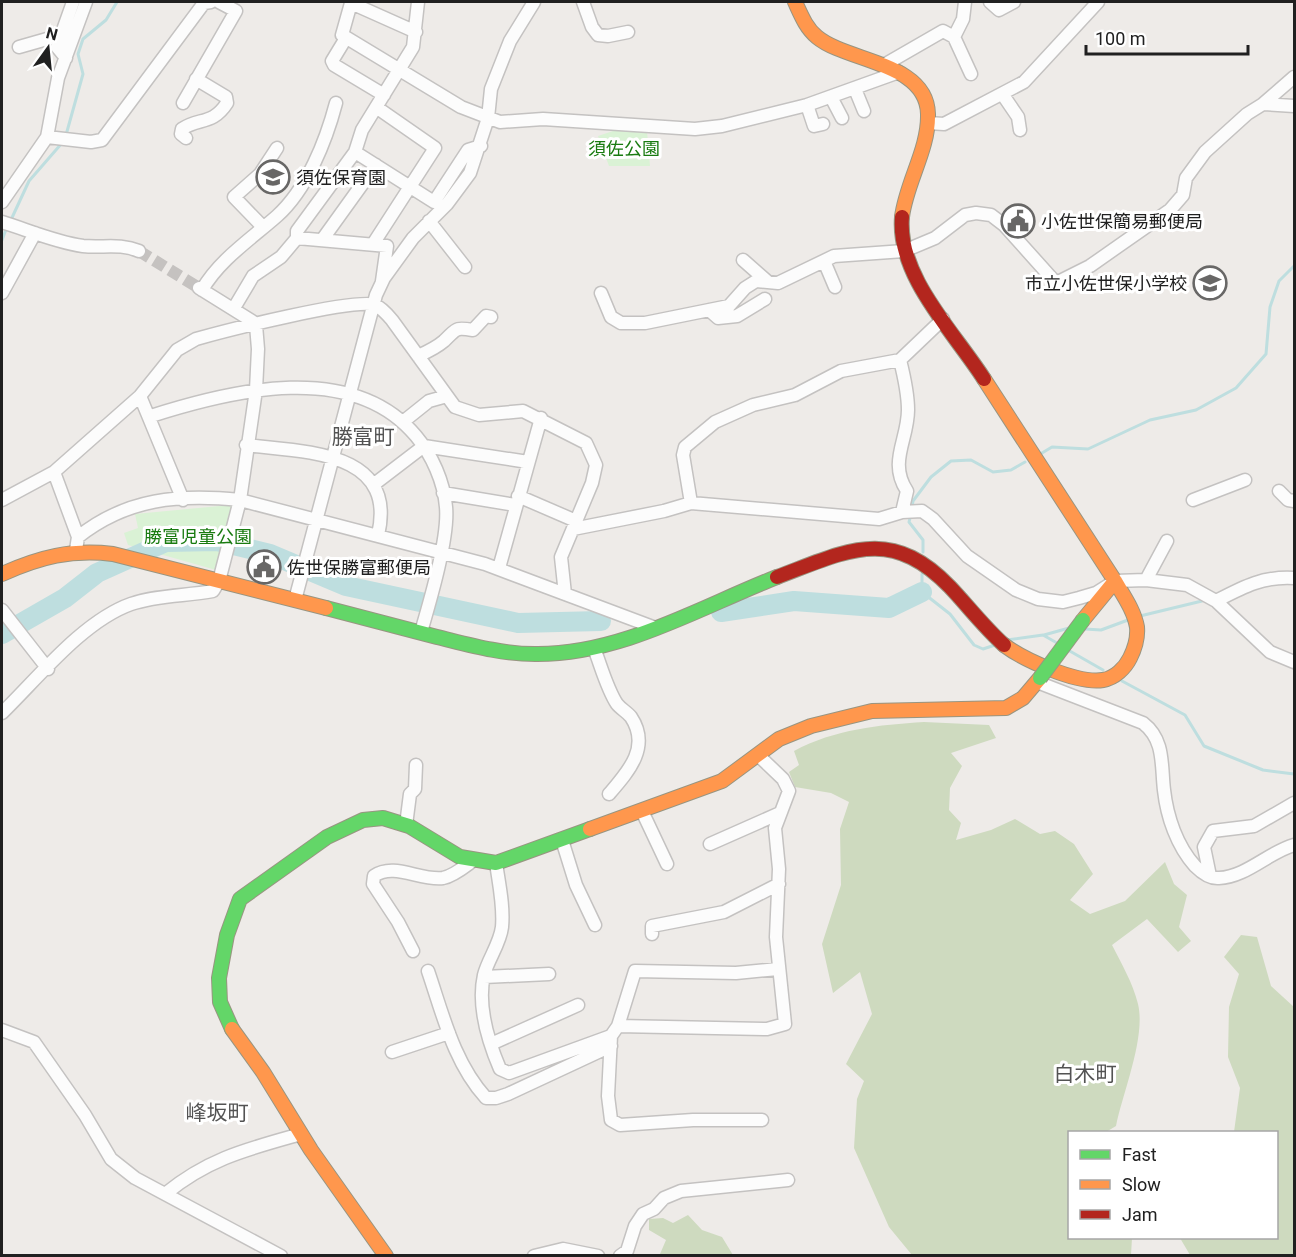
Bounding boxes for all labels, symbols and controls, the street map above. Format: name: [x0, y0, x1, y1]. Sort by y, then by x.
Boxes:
north arrow: [18, 18, 78, 78]
scale bar: [1086, 18, 1248, 56]
text: N: [44, 23, 60, 45]
text: 100 m: [1095, 28, 1146, 49]
park label: 須佐公園: [588, 138, 660, 159]
school or university icon: 須佐保育園: [255, 159, 291, 195]
place label: 須佐保育園: [296, 167, 386, 188]
public building icon: 小佐世保簡易郵便局: [1000, 203, 1036, 239]
place label: 小佐世保簡易郵便局: [1041, 211, 1203, 232]
school or university icon: 市立小佐世保小学校: [1192, 265, 1228, 301]
place label: 市立小佐世保小学校: [1025, 273, 1187, 294]
district label: 勝富町: [332, 425, 395, 449]
park label: 勝富児童公園: [144, 526, 252, 547]
public building icon: 佐世保勝富郵便局: [246, 549, 282, 585]
place label: 佐世保勝富郵便局: [287, 557, 431, 578]
district label: 白木町: [1054, 1062, 1117, 1086]
district label: 峰坂町: [186, 1101, 249, 1125]
legend: [1068, 1131, 1278, 1239]
text: Fast: [1122, 1144, 1157, 1165]
text: Slow: [1122, 1174, 1161, 1195]
text: Jam: [1122, 1204, 1158, 1225]

